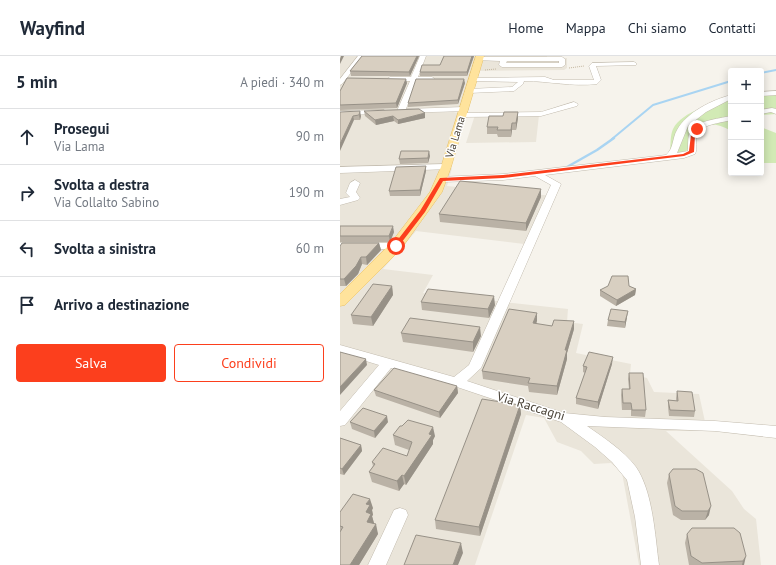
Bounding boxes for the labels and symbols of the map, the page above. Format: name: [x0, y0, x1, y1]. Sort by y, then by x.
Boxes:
street label: Via Lama: [442, 114, 468, 161]
route end: [688, 120, 706, 138]
route start: [387, 237, 405, 255]
street label: Via Raccagni: [494, 387, 567, 424]

